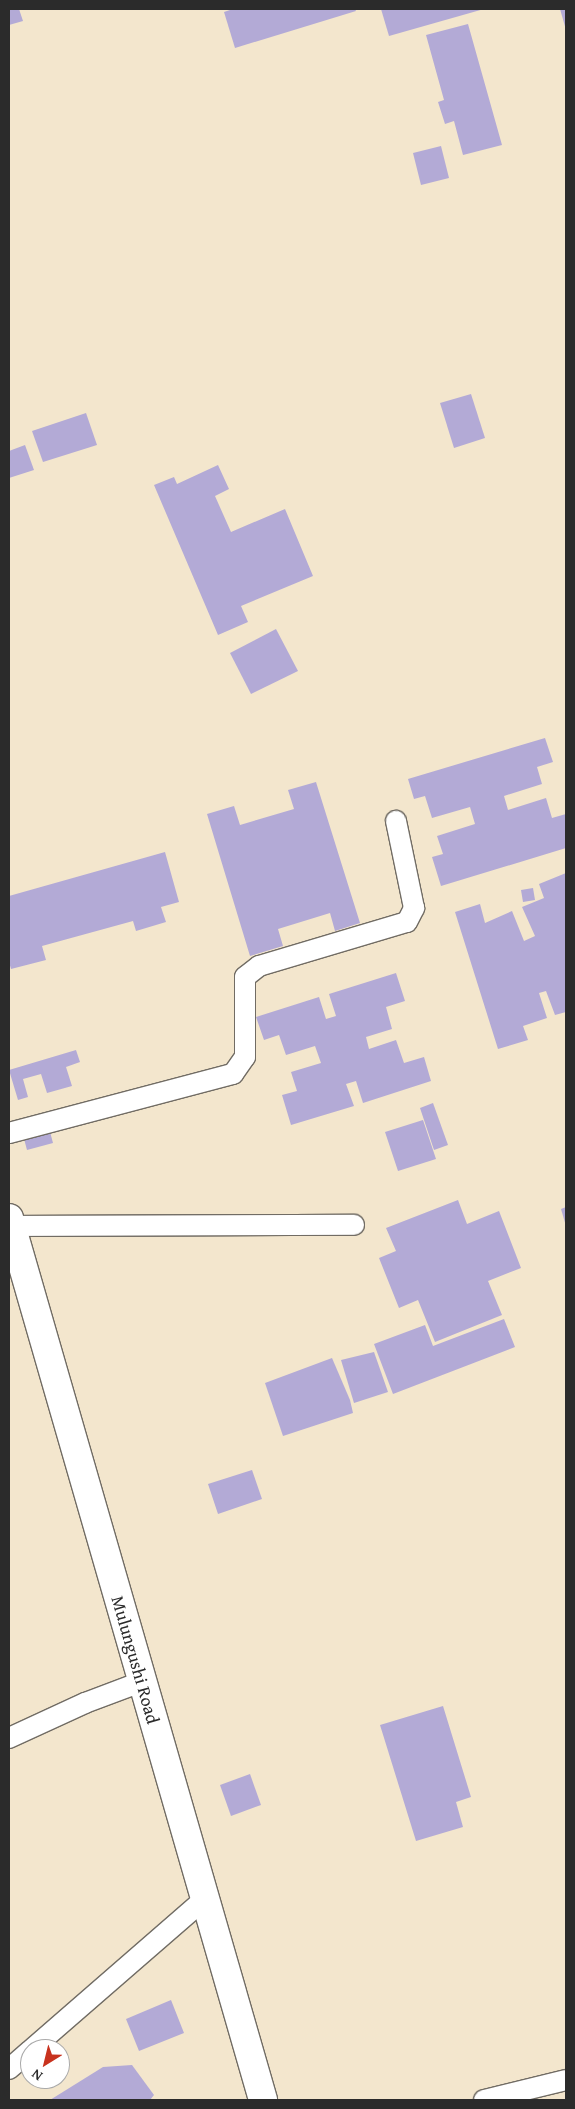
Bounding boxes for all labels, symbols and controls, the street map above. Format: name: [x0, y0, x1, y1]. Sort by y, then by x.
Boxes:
street label: Mulungushi Road: [106, 1594, 164, 1726]
north arrow: [20, 2039, 70, 2089]
text: N: [27, 2064, 46, 2086]

